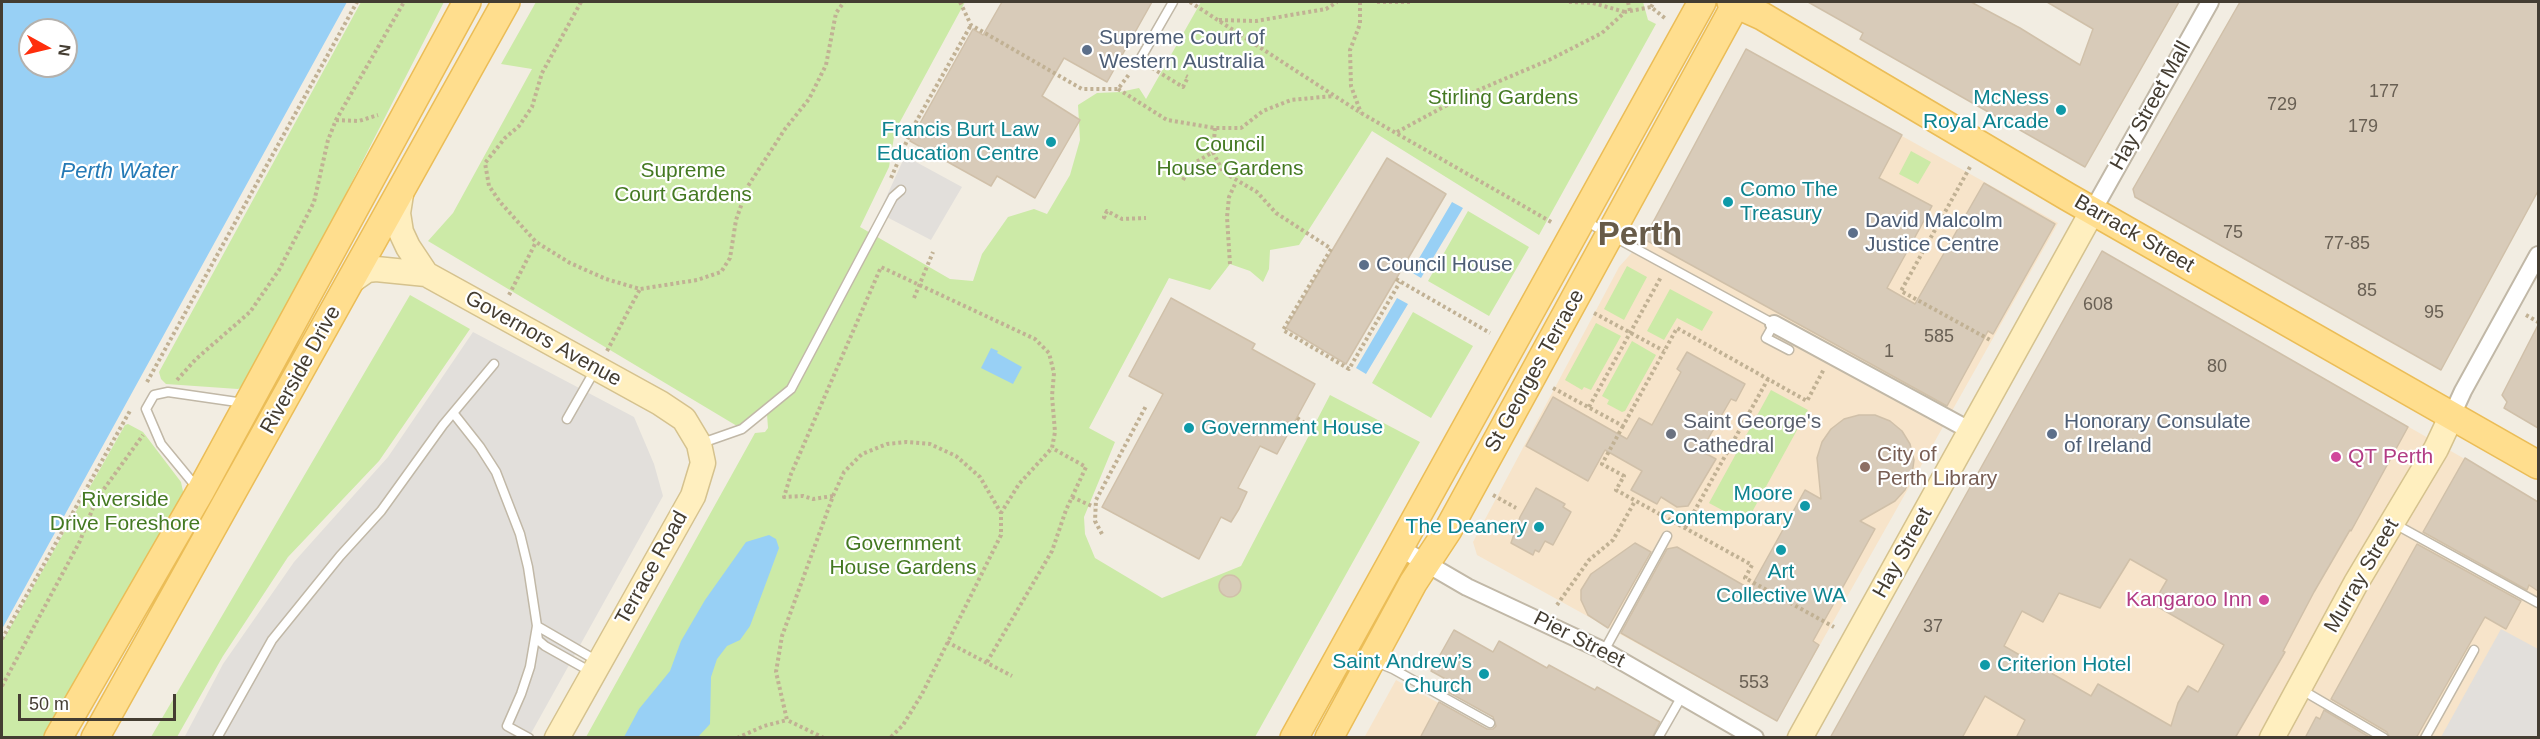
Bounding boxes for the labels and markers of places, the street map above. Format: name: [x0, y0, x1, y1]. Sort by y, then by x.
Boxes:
place label: Supreme Court of Western Australia: [1099, 25, 1265, 75]
marker: Supreme Court of Western Australia: [1080, 43, 1094, 57]
place label: McNess Royal Arcade: [1923, 85, 2049, 135]
marker: McNess Royal Arcade: [2054, 103, 2068, 117]
place label: Francis Burt Law Education Centre: [877, 117, 1039, 167]
marker: Francis Burt Law Education Centre: [1044, 135, 1058, 149]
place label: Como The Treasury: [1740, 177, 1838, 227]
marker: Como The Treasury: [1721, 195, 1735, 209]
place label: David Malcolm Justice Centre: [1865, 208, 2003, 258]
marker: David Malcolm Justice Centre: [1846, 226, 1860, 240]
place label: Council House: [1376, 252, 1513, 278]
marker: Council House: [1357, 258, 1371, 272]
place label: Saint George's Cathedral: [1683, 409, 1821, 459]
place label: Honorary Consulate of Ireland: [2064, 409, 2251, 459]
place label: Government House: [1201, 415, 1383, 441]
marker: Government House: [1182, 421, 1196, 435]
marker: Saint George's Cathedral: [1664, 427, 1678, 441]
marker: Honorary Consulate of Ireland: [2045, 427, 2059, 441]
place label: City of Perth Library: [1877, 442, 1997, 492]
place label: QT Perth: [2348, 444, 2433, 470]
marker: QT Perth: [2329, 450, 2343, 464]
marker: City of Perth Library: [1858, 460, 1872, 474]
place label: Moore Contemporary: [1660, 481, 1793, 531]
marker: Moore Contemporary: [1798, 499, 1812, 513]
place label: The Deanery: [1406, 514, 1527, 540]
marker: The Deanery: [1532, 520, 1546, 534]
marker: Art Collective WA: [1774, 543, 1788, 557]
place label: Art Collective WA: [1716, 559, 1846, 609]
place label: Kangaroo Inn: [2126, 587, 2252, 613]
marker: Kangaroo Inn: [2257, 593, 2271, 607]
place label: Saint Andrew’s Church: [1332, 649, 1472, 699]
place label: Criterion Hotel: [1997, 652, 2131, 678]
marker: Criterion Hotel: [1978, 658, 1992, 672]
marker: Saint Andrew’s Church: [1477, 667, 1491, 681]

